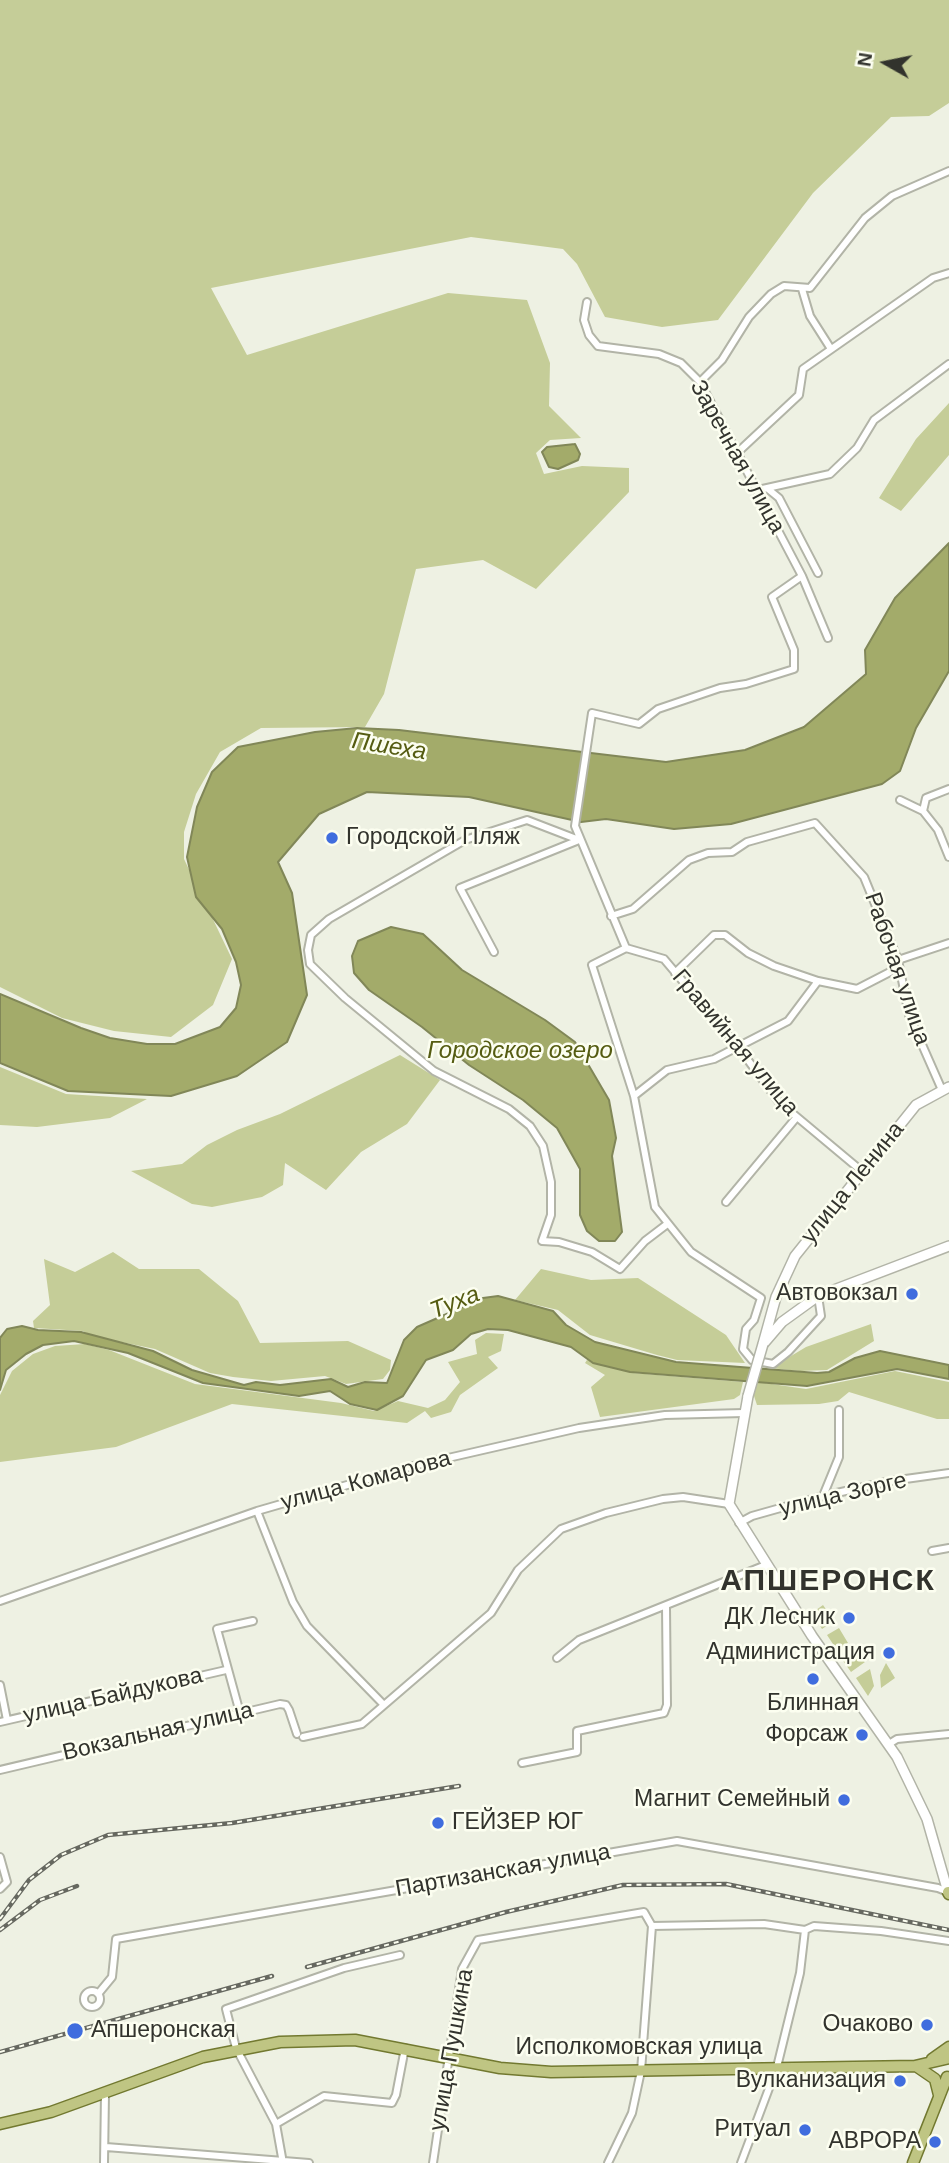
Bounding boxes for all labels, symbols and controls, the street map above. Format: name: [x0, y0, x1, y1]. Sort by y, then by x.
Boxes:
north arrow: [851, 28, 921, 98]
text: N: [853, 51, 876, 68]
street label: Заречная улица: [683, 376, 791, 538]
water label: Пшеха: [350, 727, 428, 767]
place label: Городской Пляж: [346, 824, 520, 852]
marker: Городской Пляж: [324, 830, 340, 846]
street label: Рабочая улица: [858, 889, 936, 1049]
street label: Гравийная улица: [666, 964, 804, 1122]
water label: Городское озеро: [427, 1037, 613, 1065]
street label: улица Ленина: [796, 1117, 910, 1249]
water label: Туха: [426, 1280, 484, 1326]
place label: Автовокзал: [776, 1280, 898, 1308]
marker: Автовокзал: [904, 1286, 920, 1302]
street label: улица Комарова: [278, 1445, 454, 1517]
street label: улица Зорге: [777, 1467, 909, 1523]
district label: АПШЕРОНСК: [721, 1564, 935, 1600]
place label: ДК Лесник: [725, 1604, 835, 1632]
marker: ДК Лесник: [841, 1610, 857, 1626]
place label: Администрация: [706, 1639, 875, 1667]
marker: Администрация: [881, 1645, 897, 1661]
street label: улица Байдукова: [21, 1662, 205, 1730]
marker: Блинная: [805, 1671, 821, 1687]
place label: Блинная: [767, 1690, 859, 1718]
street label: Вокзальная улица: [60, 1697, 256, 1767]
place label: Форсаж: [765, 1721, 848, 1749]
marker: Форсаж: [854, 1727, 870, 1743]
place label: Магнит Семейный: [634, 1786, 830, 1814]
marker: Магнит Семейный: [836, 1792, 852, 1808]
place label: ГЕЙЗЕР ЮГ: [452, 1809, 583, 1837]
marker: ГЕЙЗЕР ЮГ: [430, 1815, 446, 1831]
street label: Партизанская улица: [393, 1838, 613, 1904]
street label: улица Пушкина: [424, 1967, 480, 2133]
place label: Очаково: [822, 2011, 913, 2039]
place label: Апшеронская: [91, 2017, 236, 2045]
marker: Очаково: [919, 2017, 935, 2033]
marker: Апшеронская: [65, 2021, 85, 2041]
street label: Исполкомовская улица: [516, 2034, 762, 2062]
place label: Вулканизация: [736, 2067, 886, 2095]
marker: Вулканизация: [892, 2073, 908, 2089]
place label: Ритуал: [715, 2116, 791, 2144]
marker: Ритуал: [797, 2122, 813, 2138]
place label: АВРОРА: [828, 2128, 921, 2156]
marker: АВРОРА: [927, 2134, 943, 2150]

